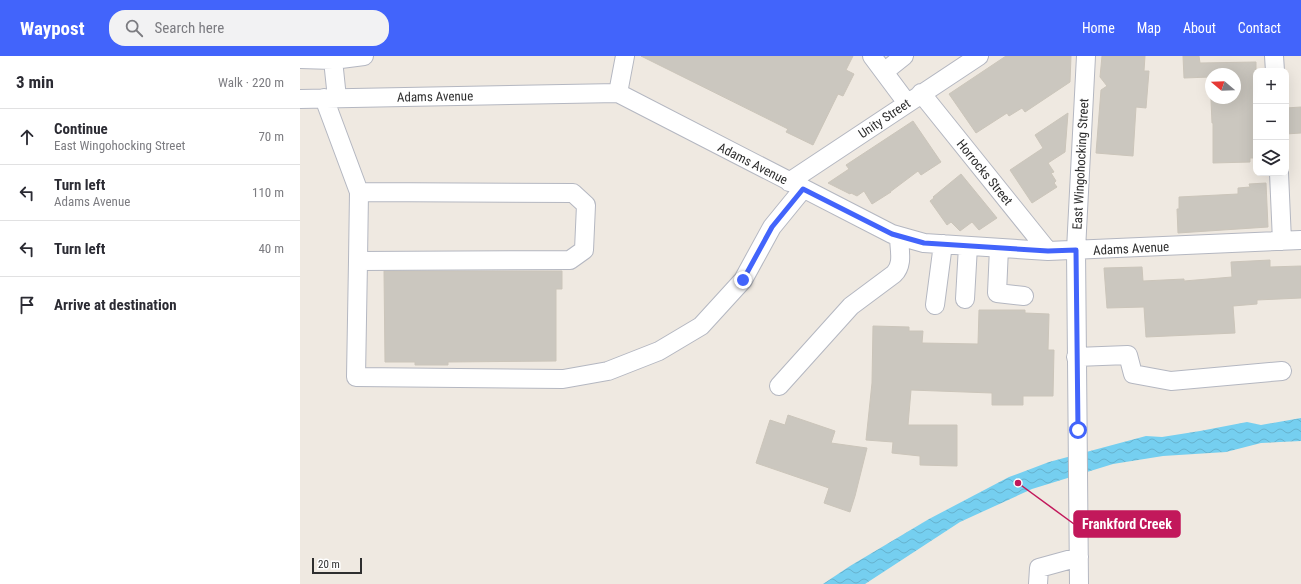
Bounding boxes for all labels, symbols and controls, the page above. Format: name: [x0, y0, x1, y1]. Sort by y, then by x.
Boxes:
search box: [109, 10, 389, 46]
text: Waypost: [20, 17, 85, 40]
icon: search: [123, 17, 145, 39]
text: Search here: [155, 19, 224, 37]
text: Home: [1082, 20, 1115, 36]
text: Map: [1137, 20, 1161, 36]
text: About: [1183, 20, 1216, 36]
text: Contact: [1238, 20, 1281, 36]
north arrow: [1205, 68, 1241, 104]
map controls: [1253, 68, 1289, 176]
button: +: [1253, 68, 1289, 104]
text: 3 min: [16, 72, 54, 92]
text: Walk · 220 m: [218, 75, 284, 90]
street label: Adams Avenue: [397, 88, 473, 105]
street label: Unity Street: [856, 96, 913, 141]
street label: East Wingohocking Street: [1070, 98, 1091, 230]
button: −: [1253, 104, 1289, 140]
text: Continue: [54, 120, 108, 138]
icon: ahead: [16, 126, 38, 148]
text: 70 m: [258, 129, 284, 144]
street label: Horrocks Street: [954, 136, 1016, 208]
text: East Wingohocking Street: [54, 138, 185, 153]
street label: Adams Avenue: [715, 139, 790, 187]
button: layers: [1253, 140, 1289, 176]
text: Turn left: [54, 176, 105, 194]
icon: left: [16, 182, 38, 204]
text: 110 m: [252, 185, 284, 200]
text: Adams Avenue: [54, 194, 130, 209]
icon: left: [16, 238, 38, 260]
street label: Adams Avenue: [1093, 239, 1170, 258]
text: Turn left: [54, 240, 105, 258]
text: 40 m: [258, 241, 284, 256]
route end: [734, 271, 752, 289]
icon: arrive: [16, 294, 38, 316]
text: Arrive at destination: [54, 296, 177, 314]
route start: [1069, 421, 1087, 439]
callout: Frankford Creek: [1074, 511, 1180, 537]
text: Frankford Creek: [1082, 516, 1172, 532]
scale bar: [312, 556, 362, 575]
text: 20 m: [318, 558, 340, 571]

